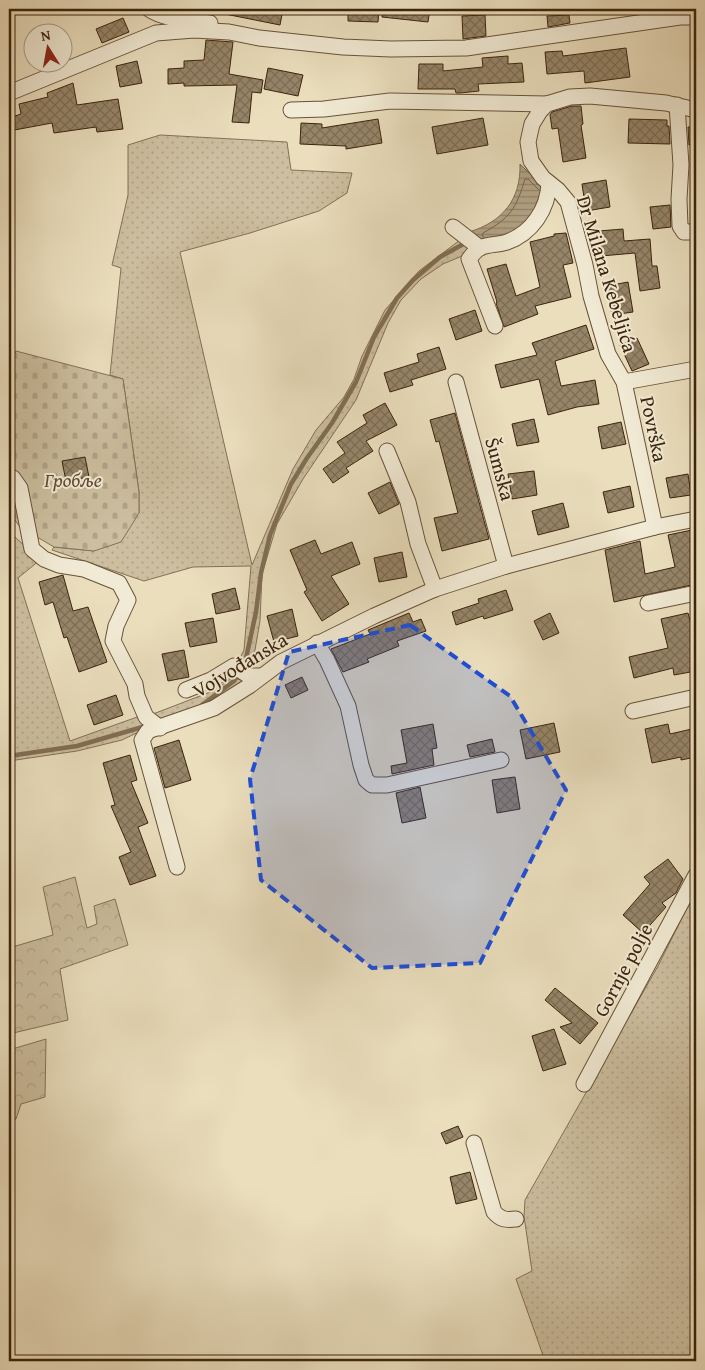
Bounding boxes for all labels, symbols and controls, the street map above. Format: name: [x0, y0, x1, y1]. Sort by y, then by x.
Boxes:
north arrow: [22, 22, 72, 72]
text: N: [39, 24, 53, 46]
street label: Dr Milana Kebeljića: [570, 192, 645, 356]
street label: Površka: [633, 393, 676, 465]
street label: Šumska: [478, 434, 523, 504]
park label: Гробље: [43, 465, 102, 494]
street label: Vojvođanska: [187, 625, 293, 704]
street label: Gornje polje: [586, 918, 659, 1022]

